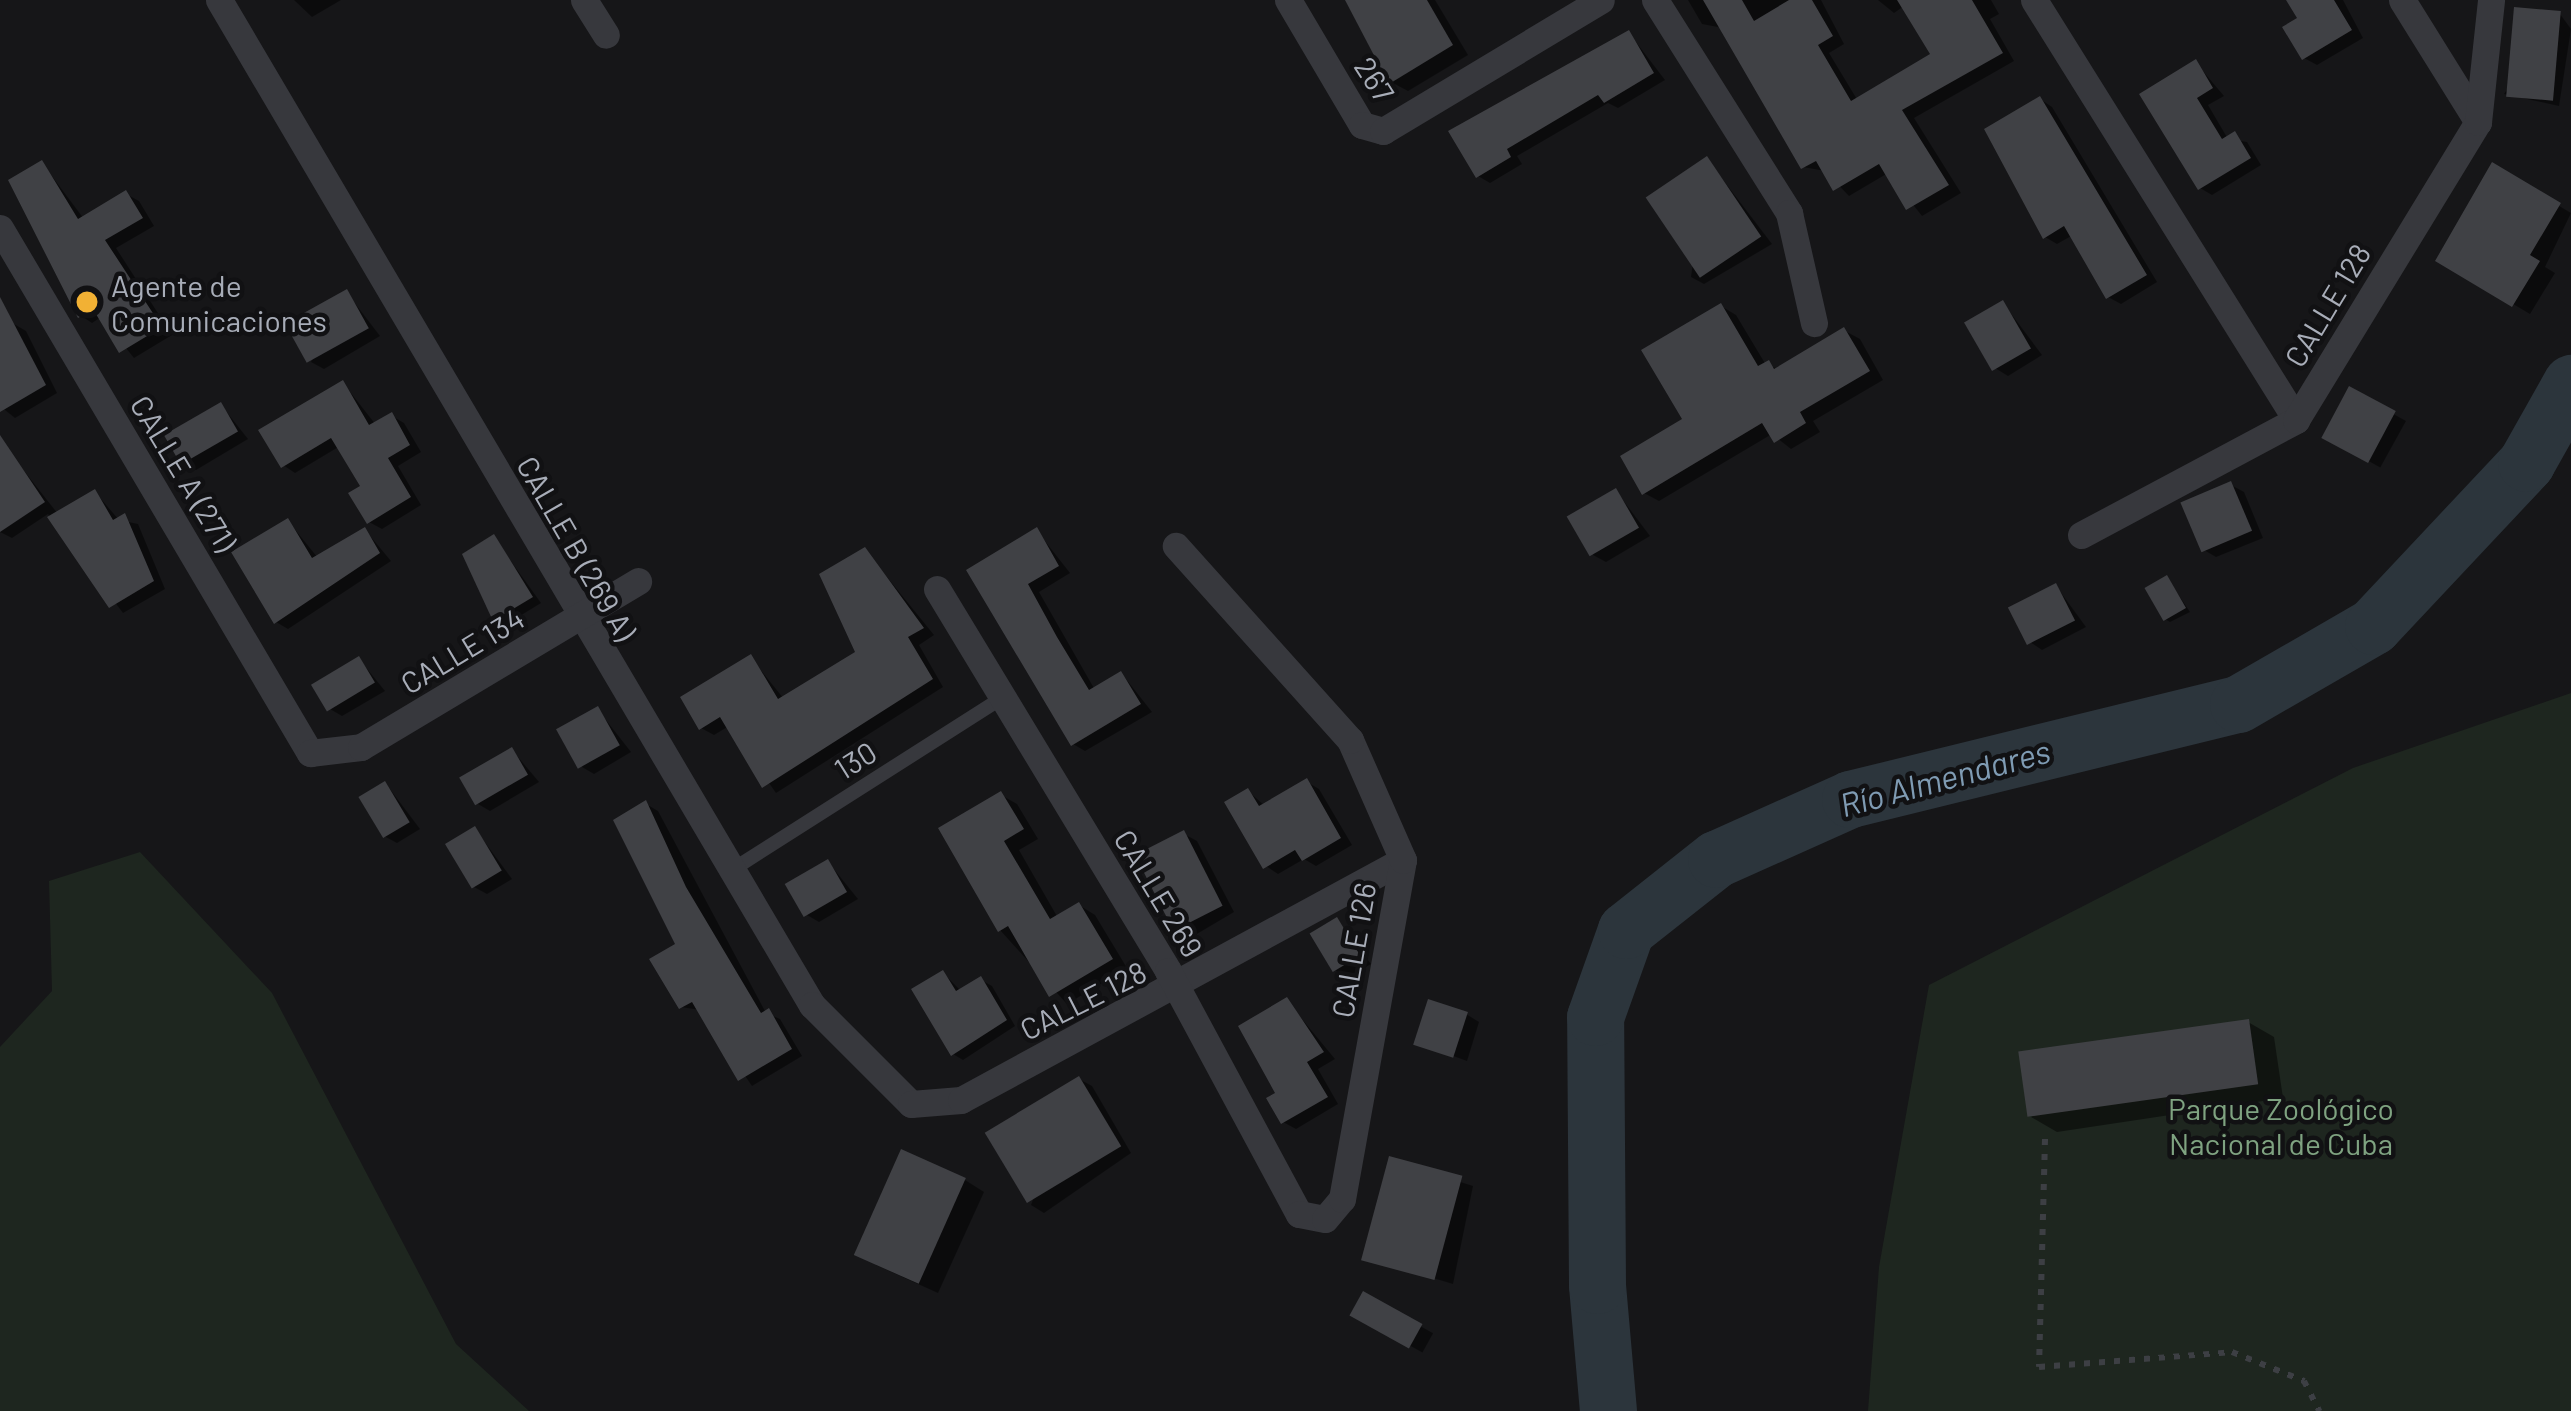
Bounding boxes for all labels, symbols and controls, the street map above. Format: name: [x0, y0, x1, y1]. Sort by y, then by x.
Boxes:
street label: 267: [1347, 50, 1403, 108]
street label: CALLE 128: [2276, 237, 2378, 373]
place label: Agente de Comunicaciones: [111, 267, 327, 338]
marker: Agente de Comunicaciones: [74, 289, 100, 315]
street label: CALLE A (271): [123, 389, 245, 557]
street label: CALLE B (269 A): [510, 450, 644, 646]
street label: CALLE 134: [394, 599, 530, 701]
water label: Río Almendares: [1836, 731, 2054, 825]
street label: 130: [827, 733, 883, 787]
street label: CALLE 269: [1107, 823, 1211, 963]
street label: CALLE 126: [1323, 880, 1383, 1020]
street label: CALLE 128: [1014, 953, 1152, 1047]
park label: Parque Zoológico Nacional de Cuba: [2168, 1090, 2394, 1160]

